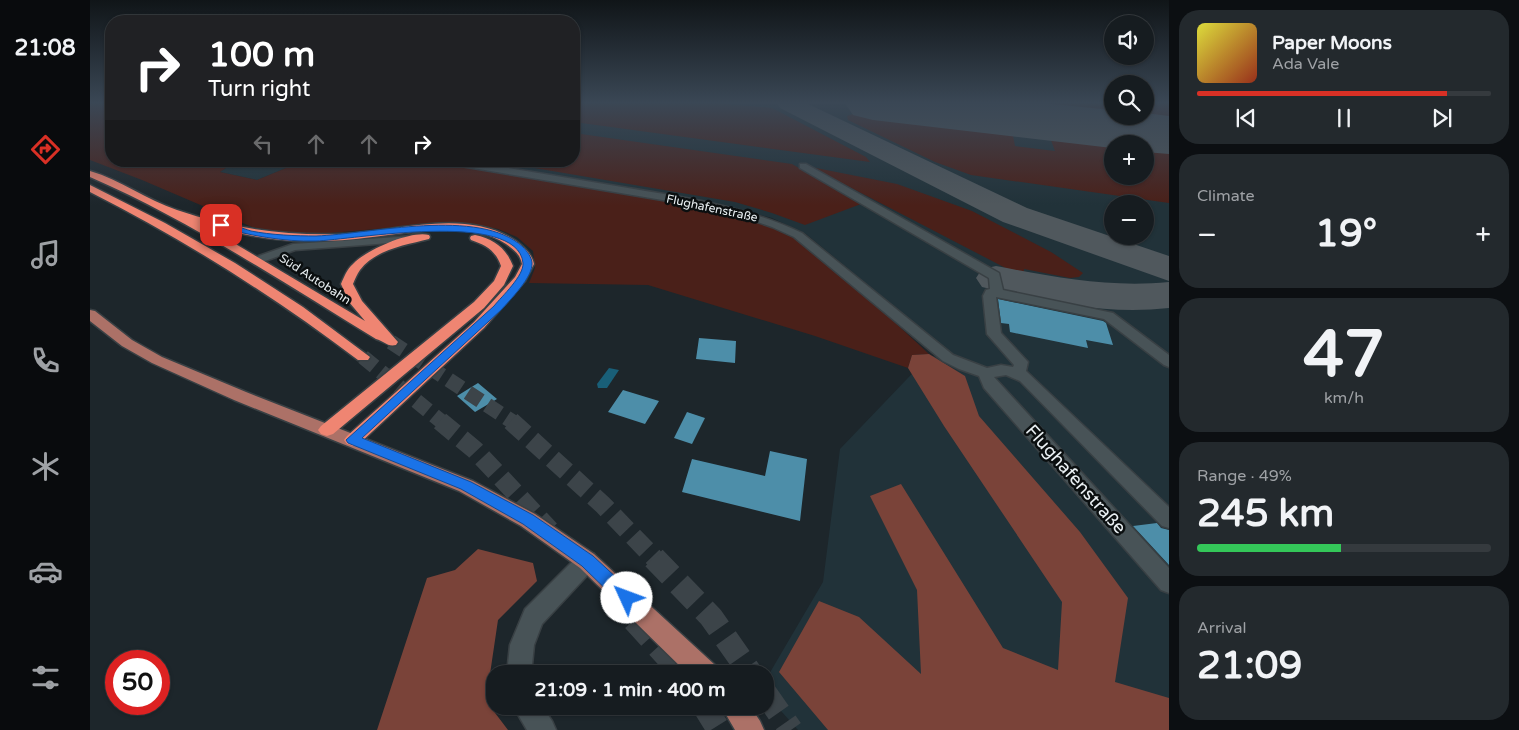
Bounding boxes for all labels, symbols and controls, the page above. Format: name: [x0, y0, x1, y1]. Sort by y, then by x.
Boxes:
map controls: [1104, 15, 1154, 245]
button: sound: [1104, 15, 1154, 65]
text: Paper Moons: [1272, 32, 1392, 54]
text: 100 m: [208, 34, 315, 76]
text: 21:08: [15, 35, 75, 61]
icon: right: [125, 35, 190, 100]
text: Ada Vale: [1272, 54, 1339, 74]
button: search: [1104, 75, 1154, 125]
text: Turn right: [208, 76, 310, 102]
icon: previous: [1232, 104, 1260, 132]
icon: pause: [1330, 104, 1358, 132]
icon: next: [1428, 104, 1456, 132]
icon: left: [249, 130, 277, 158]
icon: ahead: [302, 130, 330, 158]
icon: ahead: [355, 130, 383, 158]
icon: right: [408, 130, 436, 158]
icon: directions: [28, 132, 63, 167]
button: +: [1104, 135, 1154, 185]
text: Climate: [1197, 186, 1255, 206]
street label: Flughafenstraße: [665, 191, 759, 225]
button: −: [1104, 195, 1154, 245]
pin: [200, 204, 242, 246]
icon: arrive: [207, 211, 235, 239]
text: 19°: [1315, 211, 1377, 257]
text: −: [1197, 218, 1217, 252]
text: +: [1475, 218, 1491, 252]
icon: music: [28, 237, 63, 272]
street label: Süd Autobahn: [277, 251, 353, 307]
text: 47: [1303, 316, 1385, 395]
icon: phone: [28, 343, 63, 378]
text: km/h: [1324, 388, 1364, 408]
street label: Flughafenstraße: [1021, 420, 1131, 538]
icon: climate: [28, 449, 63, 484]
text: Range · 49%: [1197, 466, 1292, 486]
text: 245 km: [1197, 491, 1334, 537]
icon: car: [28, 554, 63, 589]
position arrow: [600, 571, 652, 623]
text: Arrival: [1197, 618, 1246, 638]
text: 21:09: [1197, 643, 1302, 689]
speed limit sign: 50: [105, 650, 170, 715]
icon: filters: [28, 660, 63, 695]
text: 21:09 · 1 min · 400 m: [534, 679, 726, 701]

